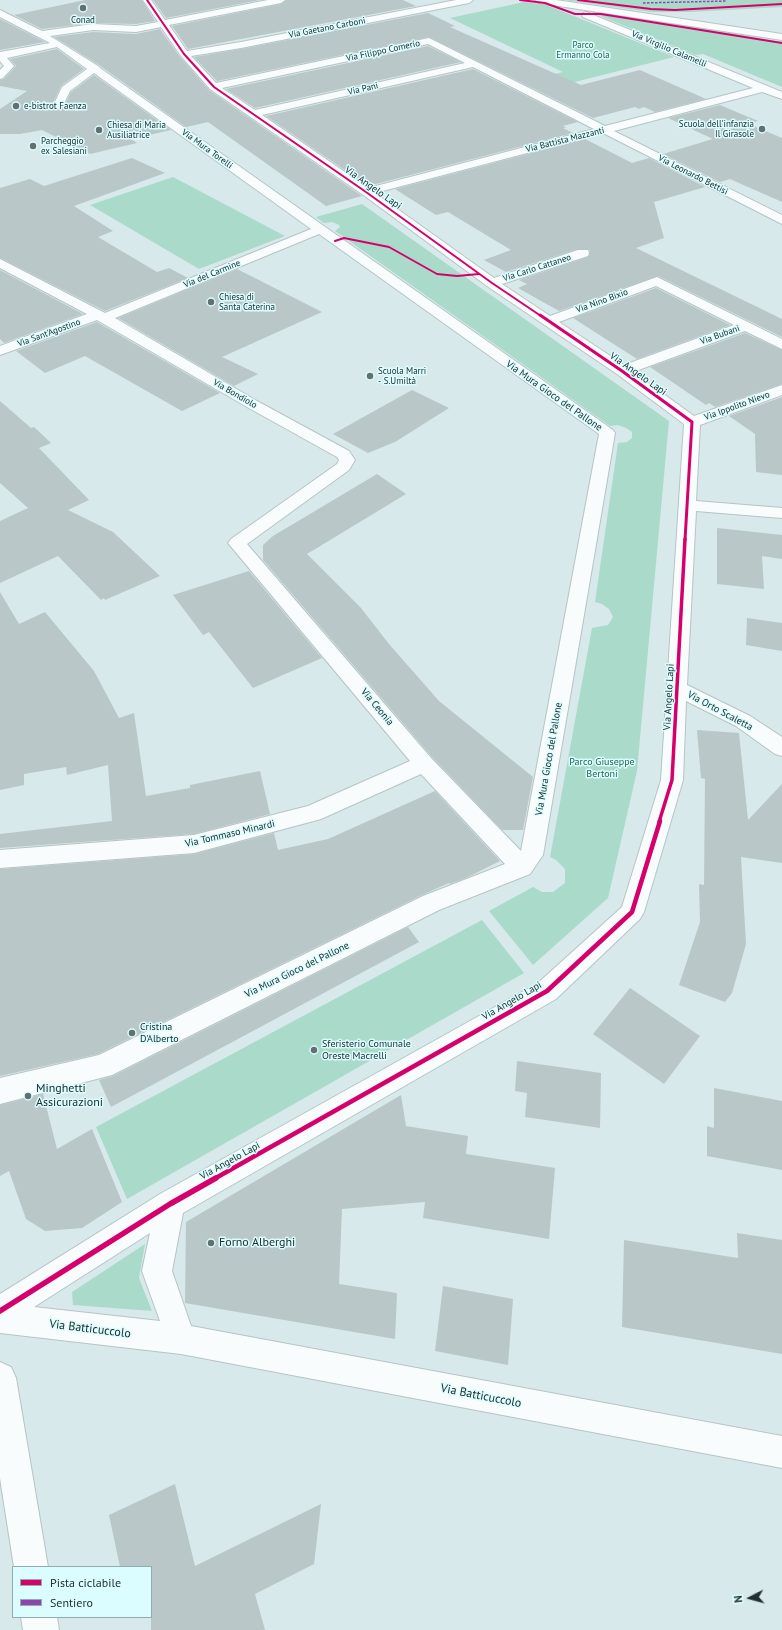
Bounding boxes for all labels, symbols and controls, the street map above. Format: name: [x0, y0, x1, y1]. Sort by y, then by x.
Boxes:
marker: Conad: [78, 3, 88, 13]
place label: Conad: [71, 15, 95, 25]
street label: Via Gaetano Carboni: [288, 15, 366, 41]
street label: Via Virgilio Calamelli: [630, 28, 708, 70]
street label: Via Filippo Comerio: [345, 38, 421, 64]
park label: Parco Ermanno Cola: [556, 40, 610, 61]
street label: Via Pani: [347, 80, 379, 98]
marker: e-bistrot Faenza: [11, 101, 21, 111]
place label: e-bistrot Faenza: [24, 101, 86, 111]
place label: Scuola dell'infanzia Il Girasole: [679, 119, 754, 140]
place label: Chiesa di Maria Ausiliatrice: [107, 120, 166, 141]
marker: Scuola dell'infanzia Il Girasole: [757, 124, 767, 134]
marker: Chiesa di Maria Ausiliatrice: [94, 125, 104, 135]
street label: Via Battista Mazzanti: [524, 125, 606, 155]
street label: Via Mura Torelli: [179, 127, 235, 171]
place label: Parcheggio ex Salesiani: [41, 136, 87, 157]
marker: Parcheggio ex Salesiani: [28, 141, 38, 151]
street label: Via Leonardo Bettisi: [656, 153, 730, 197]
street label: Via Angelo Lapi: [342, 164, 404, 212]
street label: Via Carlo Cattaneo: [502, 252, 572, 284]
street label: Via del Carmine: [182, 258, 242, 290]
street label: Via Nino Bixio: [575, 287, 629, 315]
place label: Chiesa di Santa Caterina: [219, 292, 275, 313]
marker: Chiesa di Santa Caterina: [206, 297, 216, 307]
street label: Via Sant'Agostino: [16, 317, 82, 349]
street label: Via Bubani: [699, 323, 741, 347]
street label: Via Angelo Lapi: [607, 350, 669, 398]
street label: Via Mura Gioco del Pallone: [504, 358, 604, 434]
place label: Scuola Marri - S.Umiltà: [378, 366, 426, 387]
marker: Scuola Marri - S.Umiltà: [365, 371, 375, 381]
street label: Via Bondiolo: [211, 377, 259, 411]
street label: Via Ippolito Nievo: [703, 389, 771, 423]
street label: Via Angelo Lapi: [661, 663, 677, 731]
street label: Via Ceonia: [358, 686, 396, 728]
street label: Via Orto Scaletta: [685, 689, 755, 733]
street label: Via Mura Gioco del Pallone: [533, 701, 565, 817]
park label: Parco Giuseppe Bertoni: [569, 756, 635, 780]
street label: Via Tommaso Minardi: [184, 818, 276, 850]
street label: Via Mura Gioco del Pallone: [243, 939, 351, 1001]
street label: Via Angelo Lapi: [480, 979, 544, 1023]
place label: Cristina D'Alberto: [140, 1021, 179, 1044]
marker: Cristina D'Alberto: [127, 1028, 137, 1038]
place label: Sferisterio Comunale Oreste Macrelli: [322, 1038, 411, 1062]
marker: Sferisterio Comunale Oreste Macrelli: [309, 1045, 319, 1055]
place label: Minghetti Assicurazioni: [36, 1082, 103, 1110]
marker: Minghetti Assicurazioni: [23, 1091, 33, 1101]
street label: Via Angelo Lapi: [198, 1140, 262, 1182]
place label: Forno Alberghi: [219, 1236, 295, 1250]
marker: Forno Alberghi: [206, 1238, 216, 1248]
street label: Via Batticuccolo: [48, 1317, 132, 1341]
street label: Via Batticuccolo: [439, 1381, 523, 1411]
legend: [12, 1566, 152, 1618]
text: Pista ciclabile: [50, 1575, 121, 1590]
north arrow: [730, 1578, 770, 1618]
text: Sentiero: [50, 1595, 93, 1610]
text: N: [731, 1595, 745, 1604]

